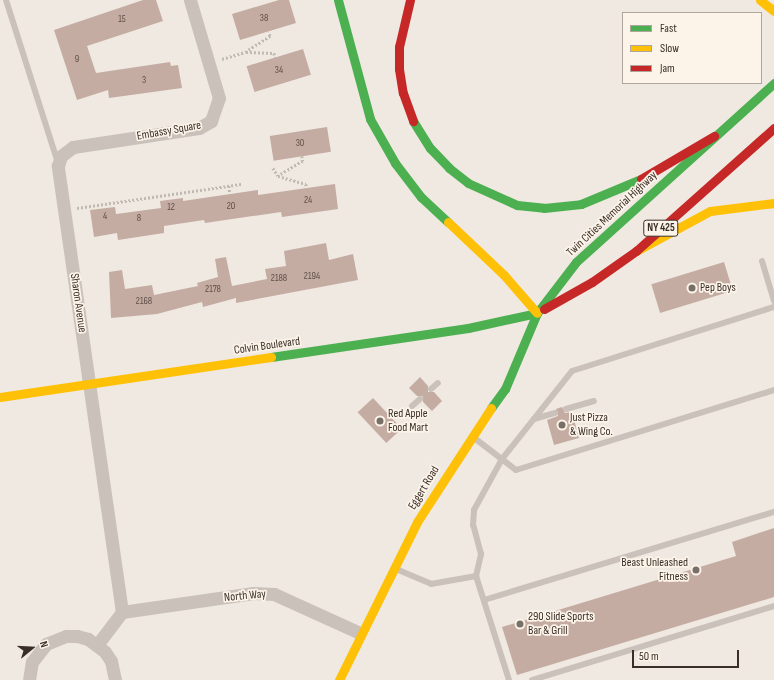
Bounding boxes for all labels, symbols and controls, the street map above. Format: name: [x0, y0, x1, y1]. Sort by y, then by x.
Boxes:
legend: [622, 12, 762, 84]
house number: 38: [260, 13, 268, 25]
house number: 15: [118, 14, 126, 26]
text: Fast: [660, 21, 677, 36]
text: Slow: [660, 41, 679, 56]
house number: 9: [75, 54, 79, 66]
text: Jam: [660, 61, 675, 76]
house number: 34: [275, 65, 283, 77]
house number: 3: [142, 75, 146, 87]
street label: Embassy Square: [136, 118, 202, 144]
house number: 30: [296, 138, 304, 150]
street label: Twin Cities Memorial Highway: [564, 168, 660, 260]
house number: 24: [304, 195, 312, 207]
house number: 20: [227, 201, 235, 213]
house number: 12: [167, 202, 175, 214]
house number: 4: [103, 211, 107, 223]
house number: 8: [137, 213, 141, 225]
road number: NY 425: [643, 219, 679, 237]
house number: 2194: [304, 271, 320, 283]
street label: Sharon Avenue: [67, 273, 89, 333]
house number: 2188: [271, 273, 287, 285]
place label: Pep Boys: [700, 281, 736, 295]
marker: Pep Boys: [687, 283, 697, 293]
house number: 2178: [205, 284, 221, 296]
house number: 2168: [136, 296, 152, 308]
street label: Colvin Boulevard: [233, 334, 301, 358]
place label: Red Apple Food Mart: [388, 407, 428, 435]
place label: Just Pizza & Wing Co.: [570, 411, 613, 439]
marker: Red Apple Food Mart: [375, 416, 385, 426]
marker: Just Pizza & Wing Co.: [557, 420, 567, 430]
street label: Eggert Road: [405, 464, 443, 512]
place label: Beast Unleashed Fitness: [621, 556, 688, 584]
marker: Beast Unleashed Fitness: [691, 565, 701, 575]
street label: North Way: [223, 587, 267, 605]
place label: 290 Slide Sports Bar & Grill: [528, 610, 594, 638]
marker: 290 Slide Sports Bar & Grill: [515, 619, 525, 629]
north arrow: [12, 628, 52, 668]
text: N: [37, 639, 51, 649]
scale bar: [634, 642, 741, 668]
text: 50 m: [639, 649, 659, 664]

